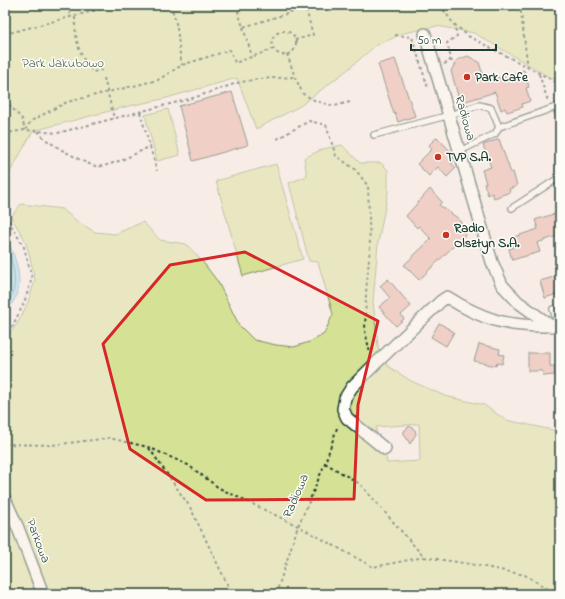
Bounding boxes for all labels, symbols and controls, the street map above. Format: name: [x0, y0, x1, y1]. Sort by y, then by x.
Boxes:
scale bar: [411, 26, 496, 52]
text: 50 m: [417, 32, 441, 50]
park label: Park Jakubowo: [22, 54, 104, 73]
place label: Park Cafe: [475, 68, 529, 87]
marker: Park Cafe: [462, 72, 472, 82]
street label: Radiowa: [450, 93, 480, 143]
place label: TVP S.A.: [446, 148, 492, 167]
marker: TVP S.A.: [433, 152, 443, 162]
place label: Radio Olsztyn S.A.: [453, 219, 520, 255]
marker: Radio Olsztyn S.A.: [441, 230, 451, 240]
street label: Radiowa: [278, 471, 314, 521]
street label: Parkowa: [21, 516, 55, 566]

